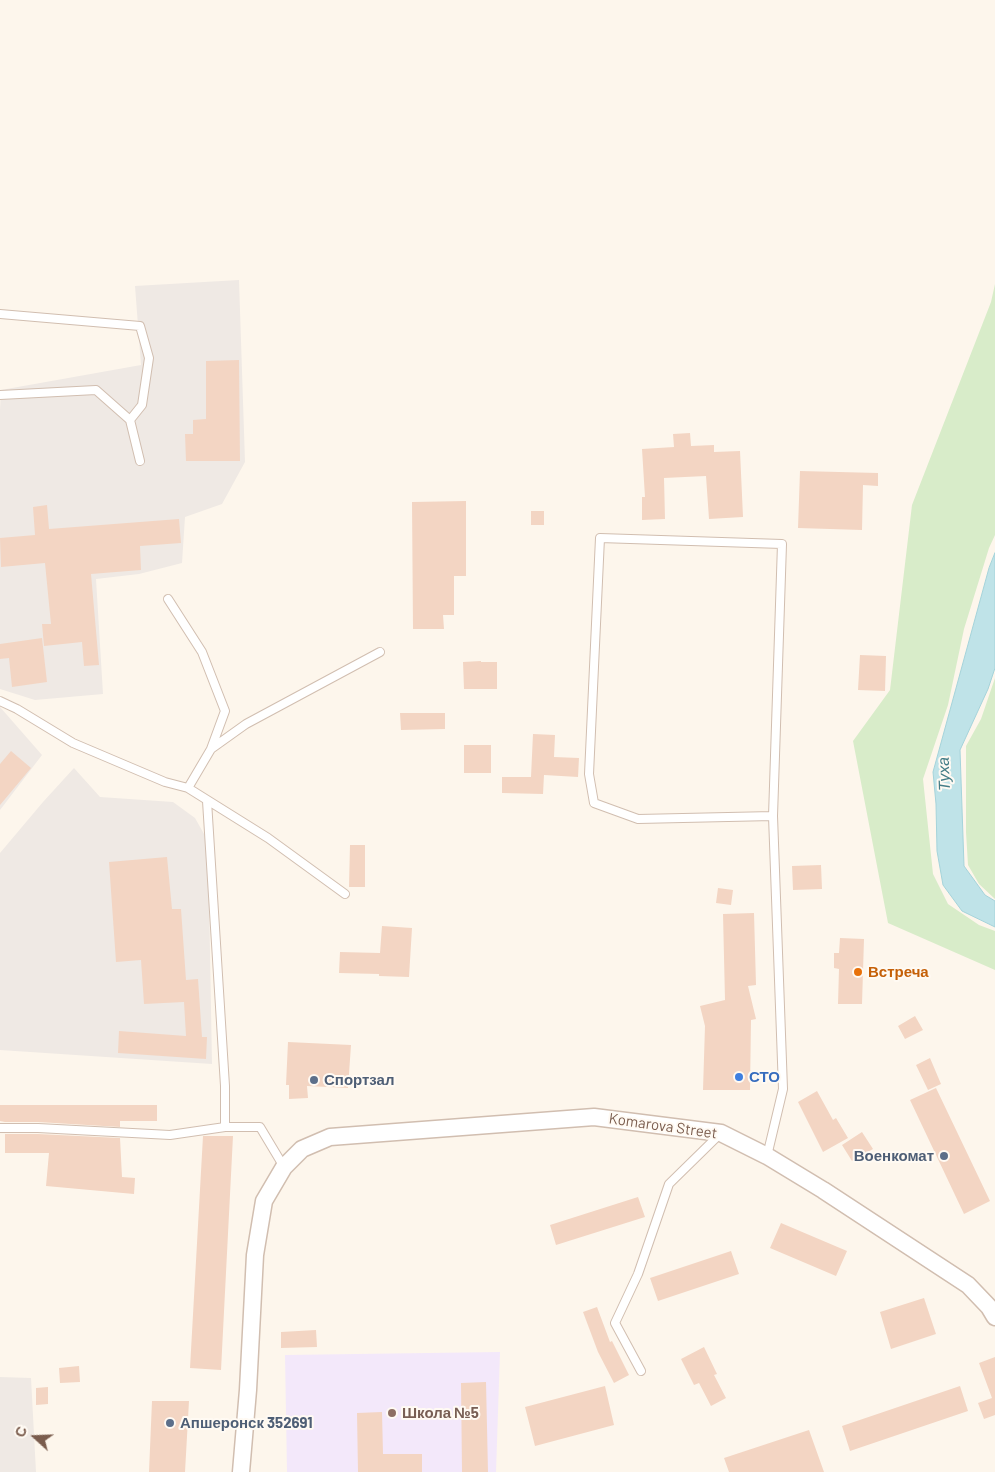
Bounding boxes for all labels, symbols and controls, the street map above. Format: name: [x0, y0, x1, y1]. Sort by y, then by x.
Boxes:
water label: Туха: [934, 757, 954, 791]
place label: Встреча: [868, 963, 929, 981]
marker: Встреча: [852, 966, 864, 978]
place label: СТО: [749, 1068, 780, 1086]
place label: Спортзал: [324, 1071, 394, 1089]
marker: СТО: [733, 1071, 745, 1083]
marker: Спортзал: [308, 1074, 320, 1086]
street label: Komarova Street: [608, 1110, 718, 1142]
place label: Военкомат: [854, 1147, 934, 1165]
marker: Военкомат: [938, 1150, 950, 1162]
place label: Школа №5: [402, 1404, 479, 1422]
marker: Школа №5: [386, 1407, 398, 1419]
north arrow: [10, 1412, 60, 1462]
place label: Апшеронск 352691: [180, 1414, 313, 1432]
marker: Апшеронск 352691: [164, 1417, 176, 1429]
text: С: [11, 1424, 30, 1439]

